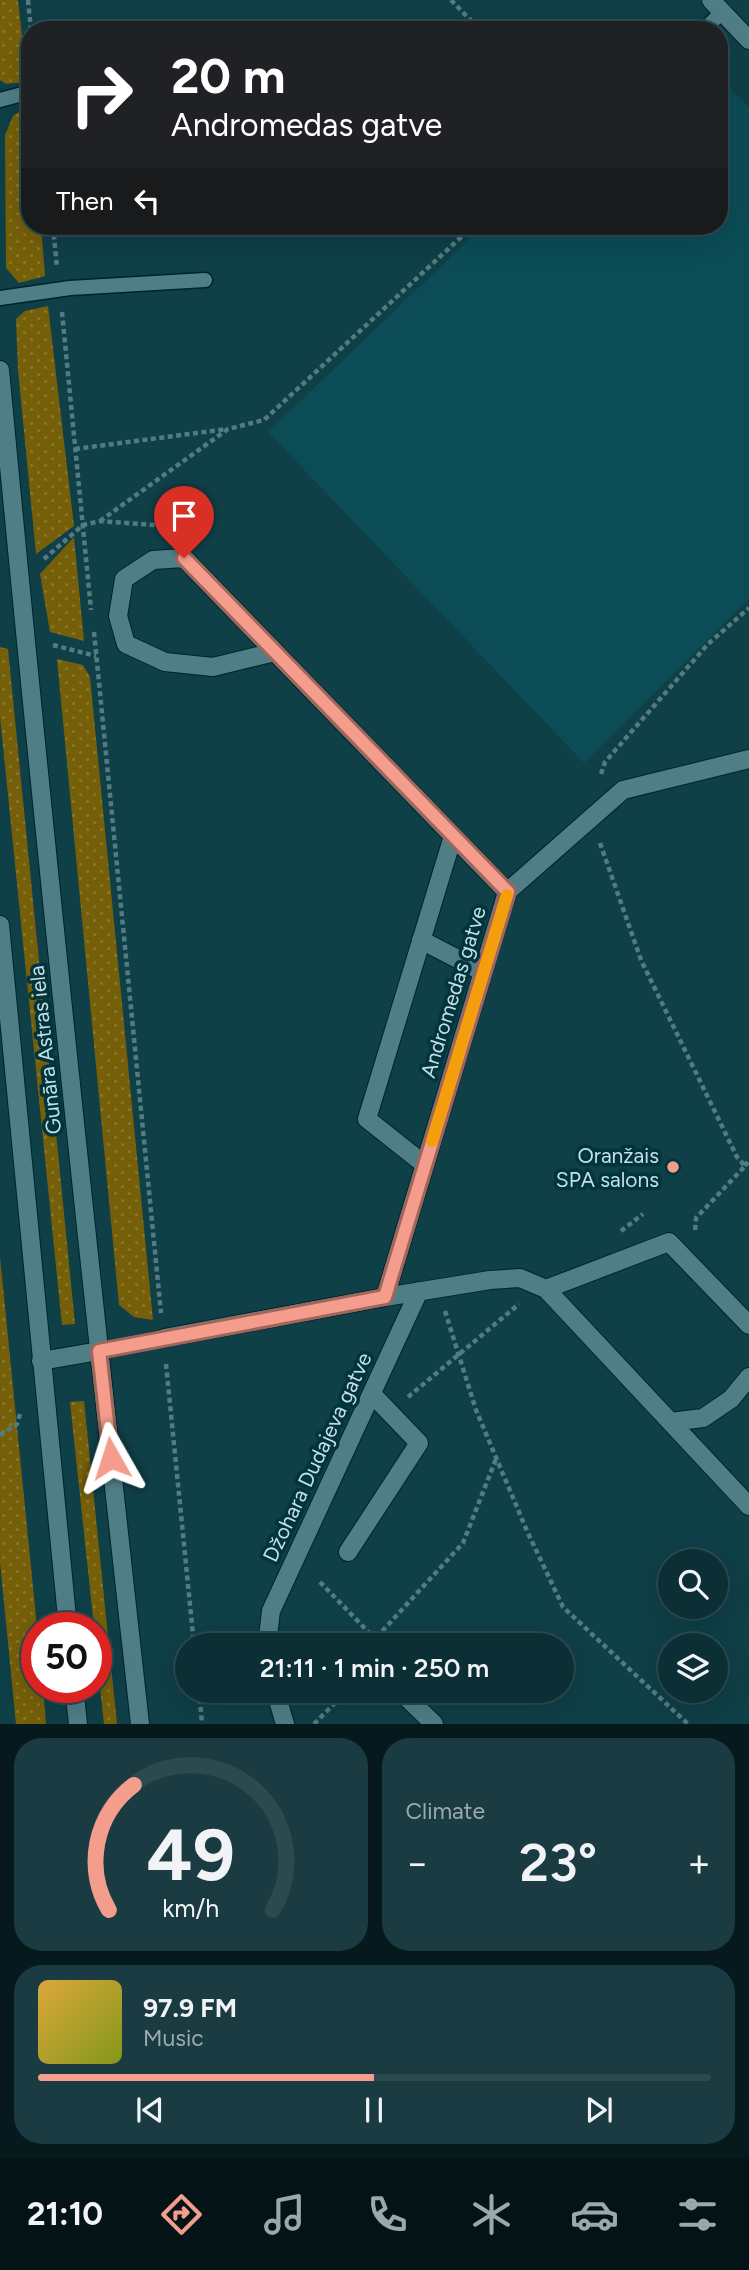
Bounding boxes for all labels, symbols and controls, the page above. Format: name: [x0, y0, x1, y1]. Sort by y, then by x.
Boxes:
text: 20 m: [171, 46, 286, 105]
icon: right: [56, 49, 147, 140]
text: Andromedas gatve: [171, 106, 442, 144]
icon: left: [128, 182, 166, 220]
text: Then: [56, 185, 114, 217]
pin: [154, 486, 214, 558]
icon: arrive: [165, 497, 203, 535]
street label: Andromedas gatve: [415, 903, 491, 1081]
street label: Gunāra Astras iela: [24, 964, 66, 1136]
place label: Oranžais SPA salons: [556, 1143, 659, 1192]
marker: Oranžais SPA salons: [665, 1159, 681, 1175]
street label: Džohara Dudajeva gatve: [257, 1348, 377, 1566]
position arrow: [74, 1421, 148, 1495]
map controls: [658, 1549, 728, 1703]
button: search: [658, 1549, 728, 1619]
speed limit sign: 50: [21, 1612, 112, 1703]
button: layers: [658, 1633, 728, 1703]
text: 21:11 · 1 min · 250 m: [260, 1652, 489, 1684]
text: Climate: [406, 1797, 485, 1825]
text: 49: [147, 1812, 235, 1899]
text: 23°: [519, 1832, 597, 1894]
text: −: [406, 1840, 429, 1886]
text: +: [687, 1840, 711, 1886]
text: km/h: [162, 1893, 219, 1923]
text: 97.9 FM: [143, 1992, 237, 2024]
text: Music: [143, 2024, 204, 2052]
icon: previous: [131, 2091, 169, 2129]
icon: pause: [355, 2091, 393, 2129]
icon: next: [580, 2091, 618, 2129]
icon: directions: [157, 2190, 206, 2239]
icon: music: [260, 2190, 309, 2239]
icon: phone: [363, 2190, 412, 2239]
icon: climate: [467, 2190, 516, 2239]
icon: car: [570, 2190, 619, 2239]
icon: filters: [673, 2190, 722, 2239]
text: 21:10: [27, 2195, 103, 2233]

